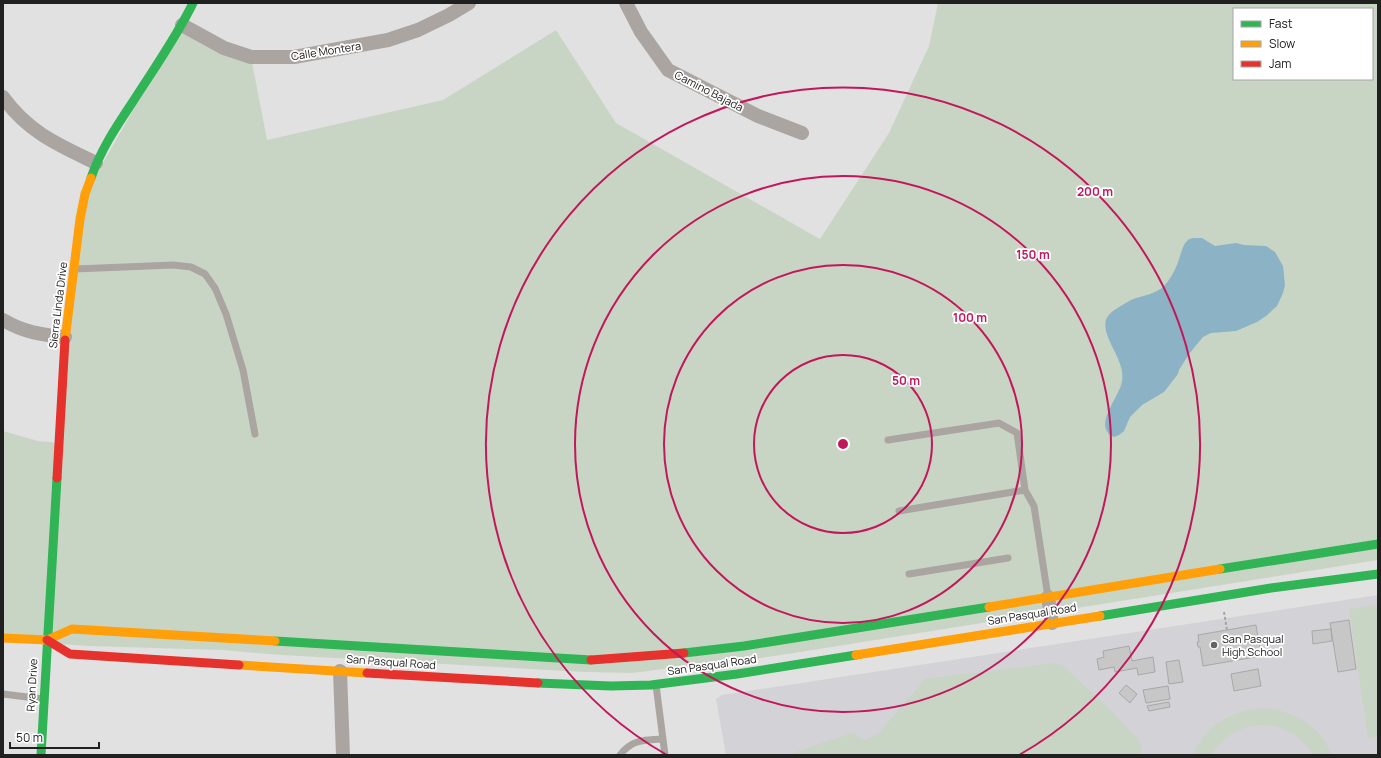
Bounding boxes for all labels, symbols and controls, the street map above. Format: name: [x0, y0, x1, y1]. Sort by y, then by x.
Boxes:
legend: [1233, 8, 1373, 80]
text: Fast: [1269, 15, 1293, 32]
text: Slow: [1269, 35, 1295, 52]
street label: Calle Montera: [290, 38, 362, 63]
text: Jam: [1269, 55, 1291, 72]
street label: Camino Bajada: [672, 67, 746, 114]
text: 200 m: [1077, 183, 1113, 200]
text: 150 m: [1016, 246, 1050, 263]
street label: Sierra Linda Drive: [45, 260, 70, 349]
text: 100 m: [953, 309, 987, 326]
text: 50 m: [892, 372, 920, 389]
centre of rings: [836, 437, 850, 451]
street label: San Pasqual Road: [986, 599, 1077, 628]
place label: San Pasqual High School: [1222, 631, 1284, 659]
marker: San Pasqual High School: [1209, 640, 1219, 650]
street label: San Pasqual Road: [346, 651, 436, 672]
street label: San Pasqual Road: [666, 651, 757, 678]
street label: Ryan Drive: [23, 658, 40, 712]
scale bar: [10, 724, 99, 750]
text: 50 m: [16, 729, 43, 746]

